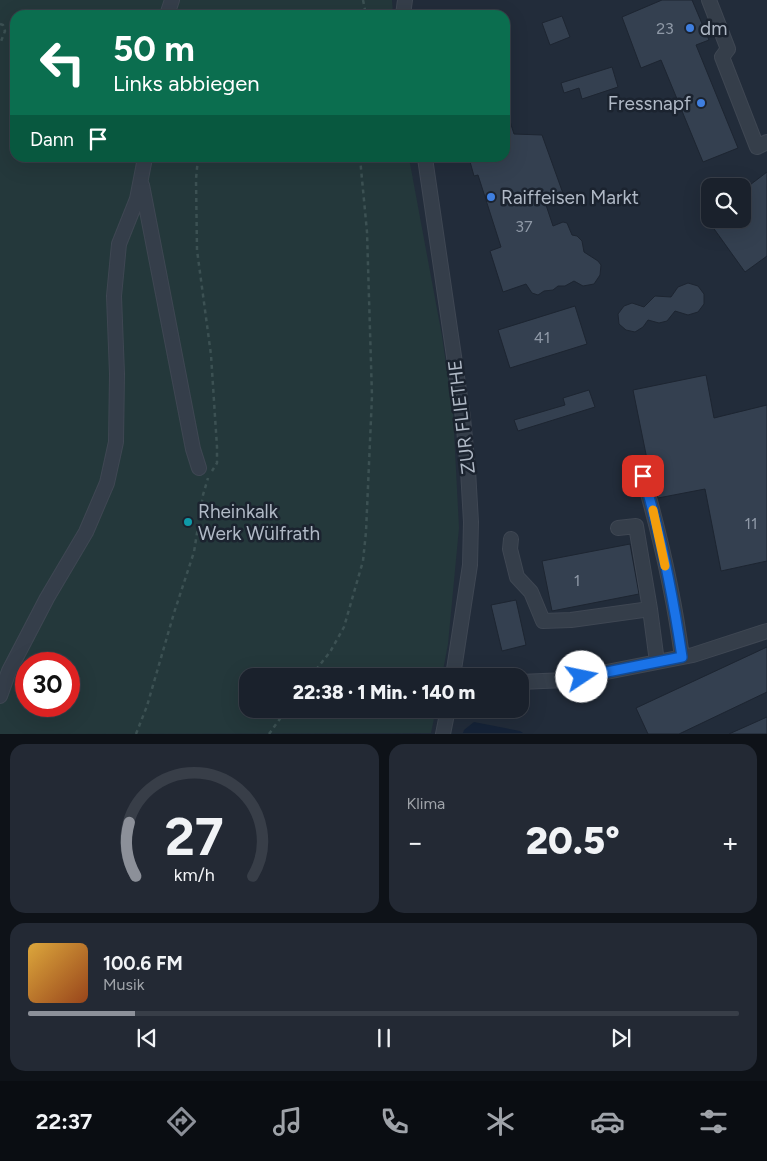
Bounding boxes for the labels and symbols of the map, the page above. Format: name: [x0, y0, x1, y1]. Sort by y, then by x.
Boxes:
place label: dm: [700, 17, 727, 40]
house number: 23: [656, 19, 674, 38]
marker: dm: [684, 22, 696, 34]
place label: Fressnapf: [608, 92, 691, 115]
marker: Fressnapf: [695, 97, 707, 109]
place label: Raiffeisen Markt: [501, 186, 639, 209]
marker: Raiffeisen Markt: [485, 191, 497, 203]
house number: 37: [515, 217, 533, 236]
house number: 41: [534, 328, 550, 347]
street label: ZUR FLIETHE: [443, 359, 480, 475]
pin: [622, 455, 664, 497]
place label: Rheinkalk Werk Wülfrath: [198, 500, 320, 545]
house number: 11: [744, 514, 758, 533]
marker: Rheinkalk Werk Wülfrath: [182, 516, 194, 528]
house number: 1: [574, 571, 580, 590]
position arrow: [555, 650, 607, 702]
speed limit sign: 30: [15, 652, 80, 717]

